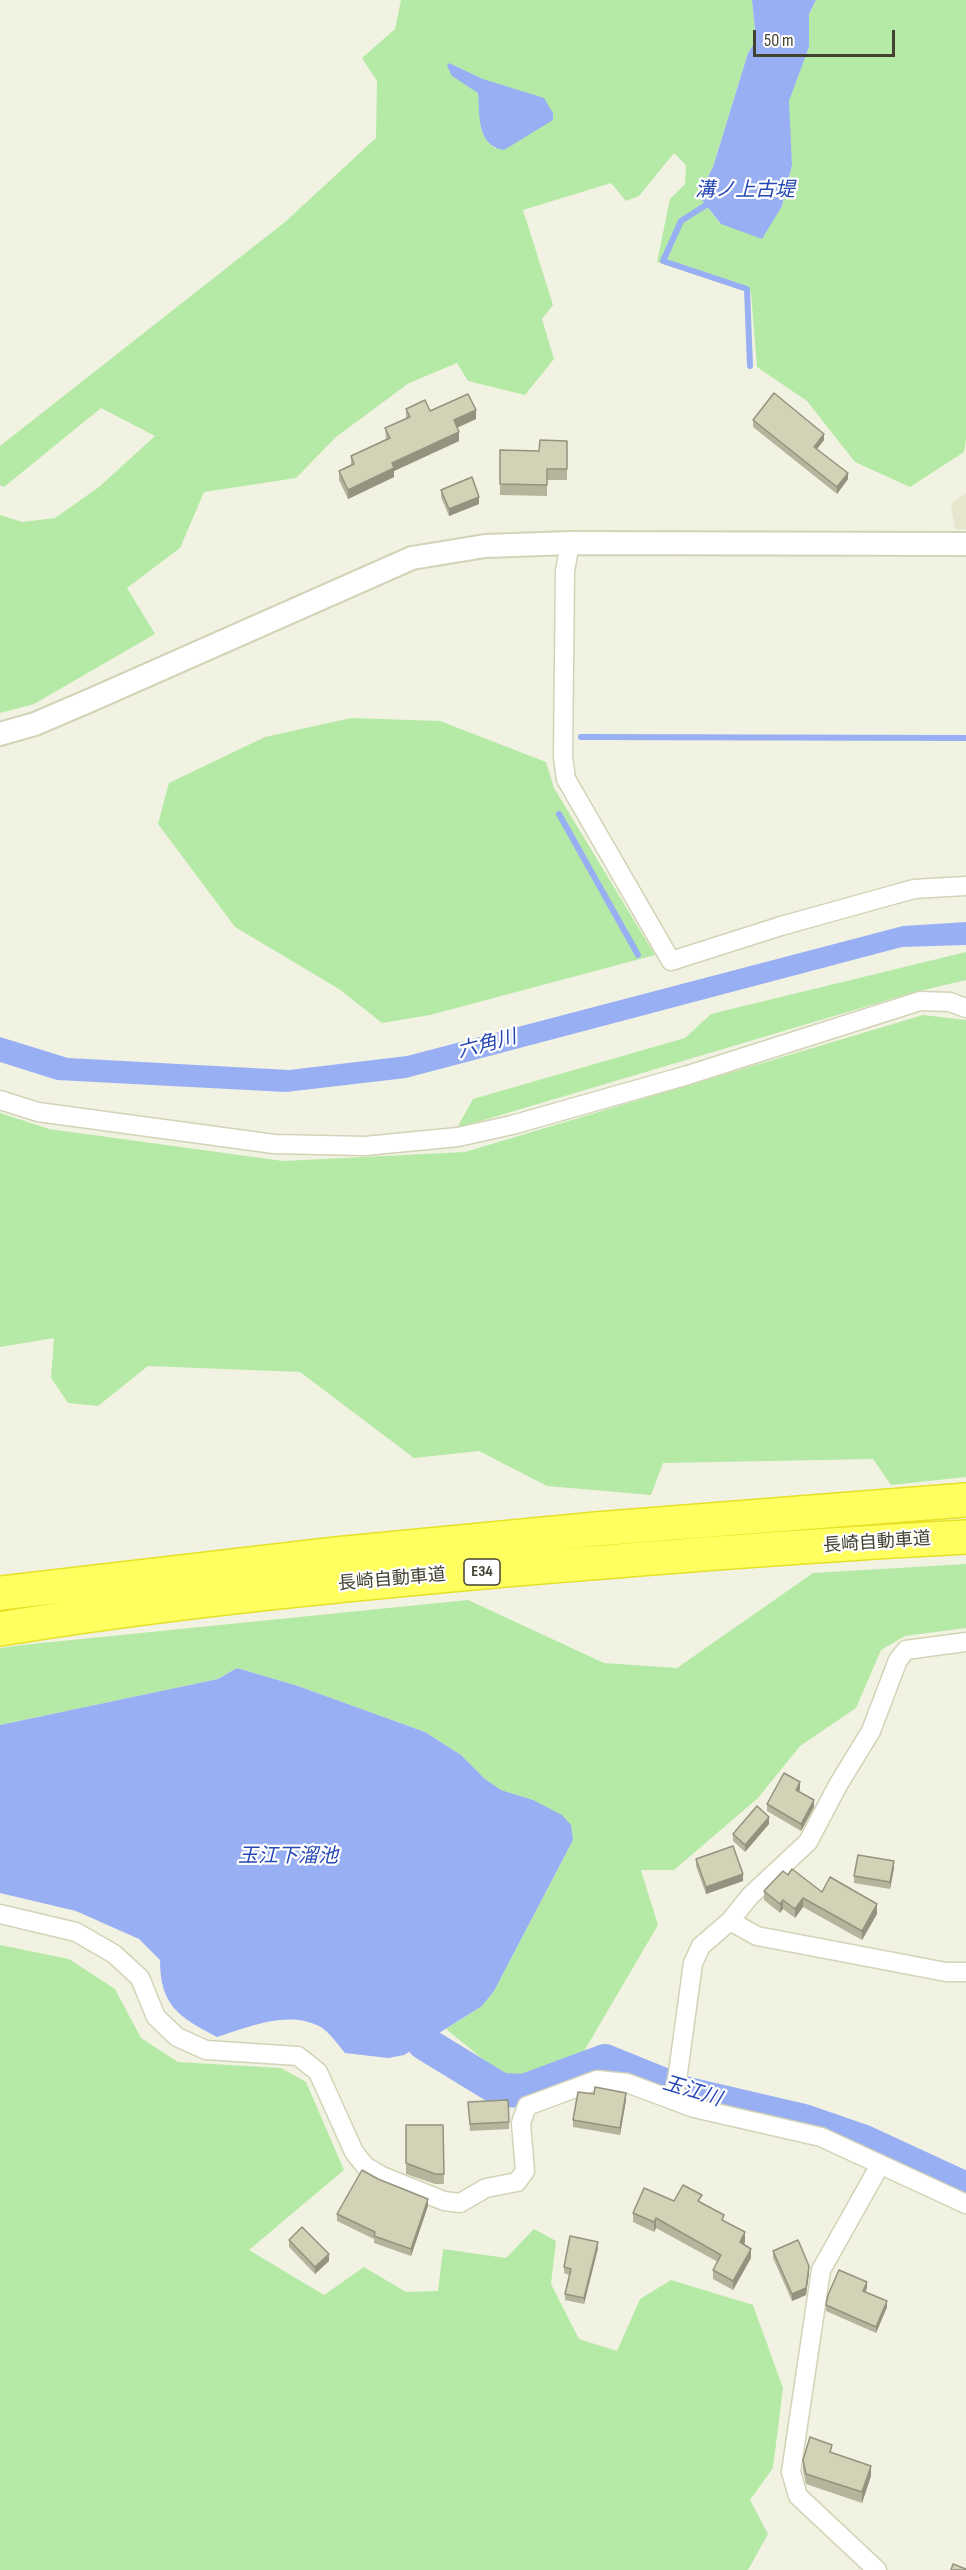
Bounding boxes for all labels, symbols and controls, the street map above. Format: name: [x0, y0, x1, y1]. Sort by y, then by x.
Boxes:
scale bar: [756, 18, 898, 56]
text: 50 m: [764, 30, 794, 51]
water label: 溝ノ上古堤: [695, 179, 795, 203]
water label: 六角川: [455, 1026, 519, 1064]
street label: 長崎自動車道: [822, 1528, 932, 1558]
road number: E34: [464, 1559, 500, 1585]
street label: 長崎自動車道: [337, 1565, 447, 1595]
water label: 玉江下溜池: [238, 1845, 338, 1869]
water label: 玉江川: [660, 2072, 724, 2112]

